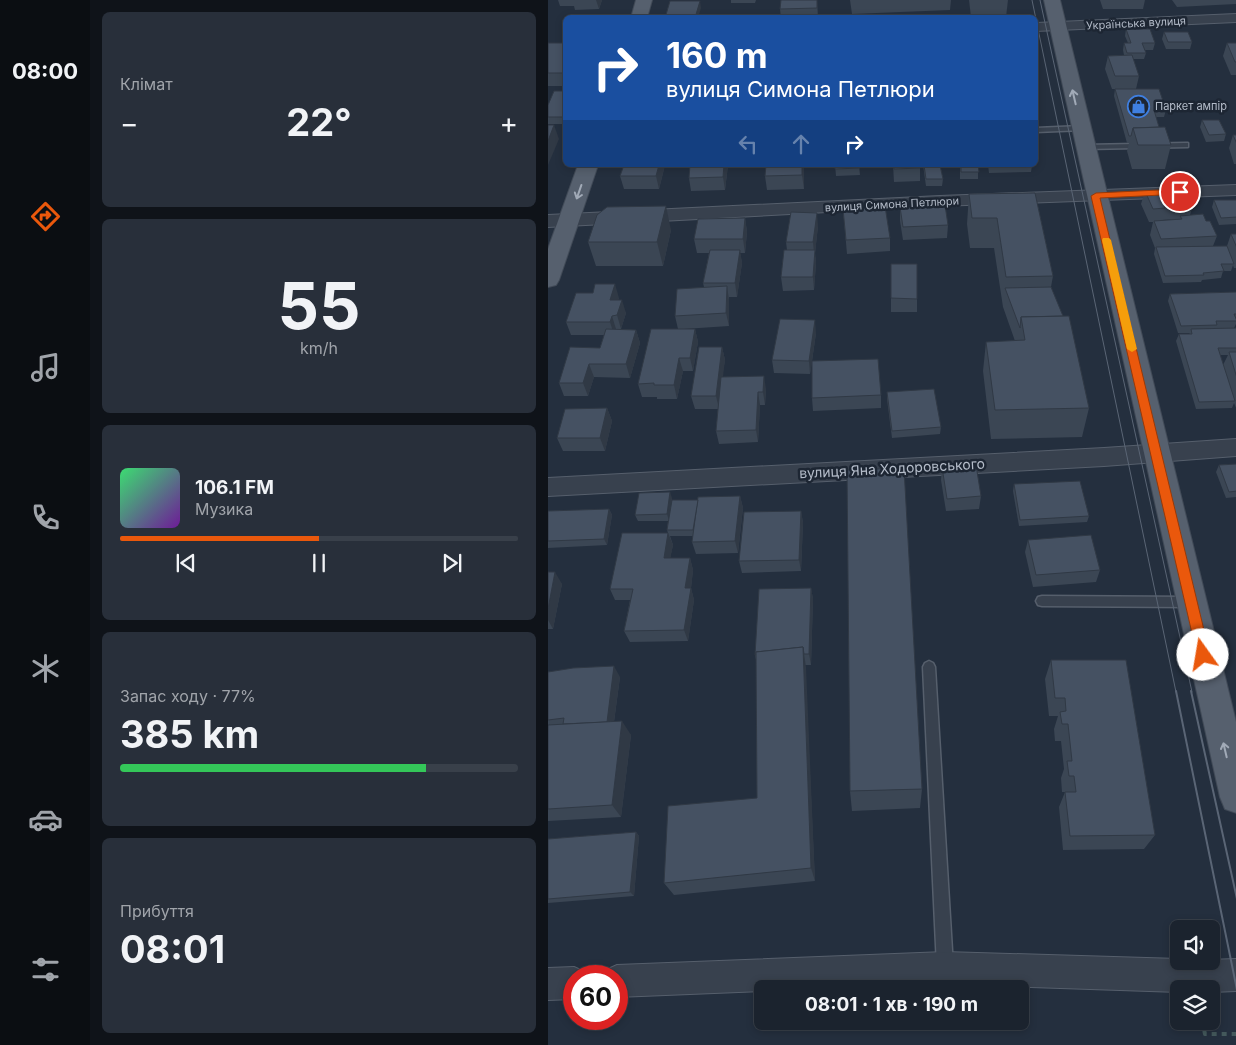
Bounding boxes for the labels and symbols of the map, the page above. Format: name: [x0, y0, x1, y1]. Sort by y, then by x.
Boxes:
street label: Українська вулиця: [1086, 13, 1186, 33]
one-way arrow: [1069, 89, 1078, 105]
shop icon: Паркет ампір: [1127, 94, 1151, 118]
place label: Паркет ампір: [1155, 99, 1227, 113]
pin: [1159, 171, 1201, 213]
one-way arrow: [574, 184, 583, 200]
street label: вулиця Симона Петлюри: [825, 193, 959, 215]
street label: вулиця Яна Ходоровського: [799, 455, 985, 481]
position arrow: [1176, 628, 1228, 680]
one-way arrow: [1220, 742, 1229, 758]
speed limit sign: 60: [563, 965, 628, 1030]

